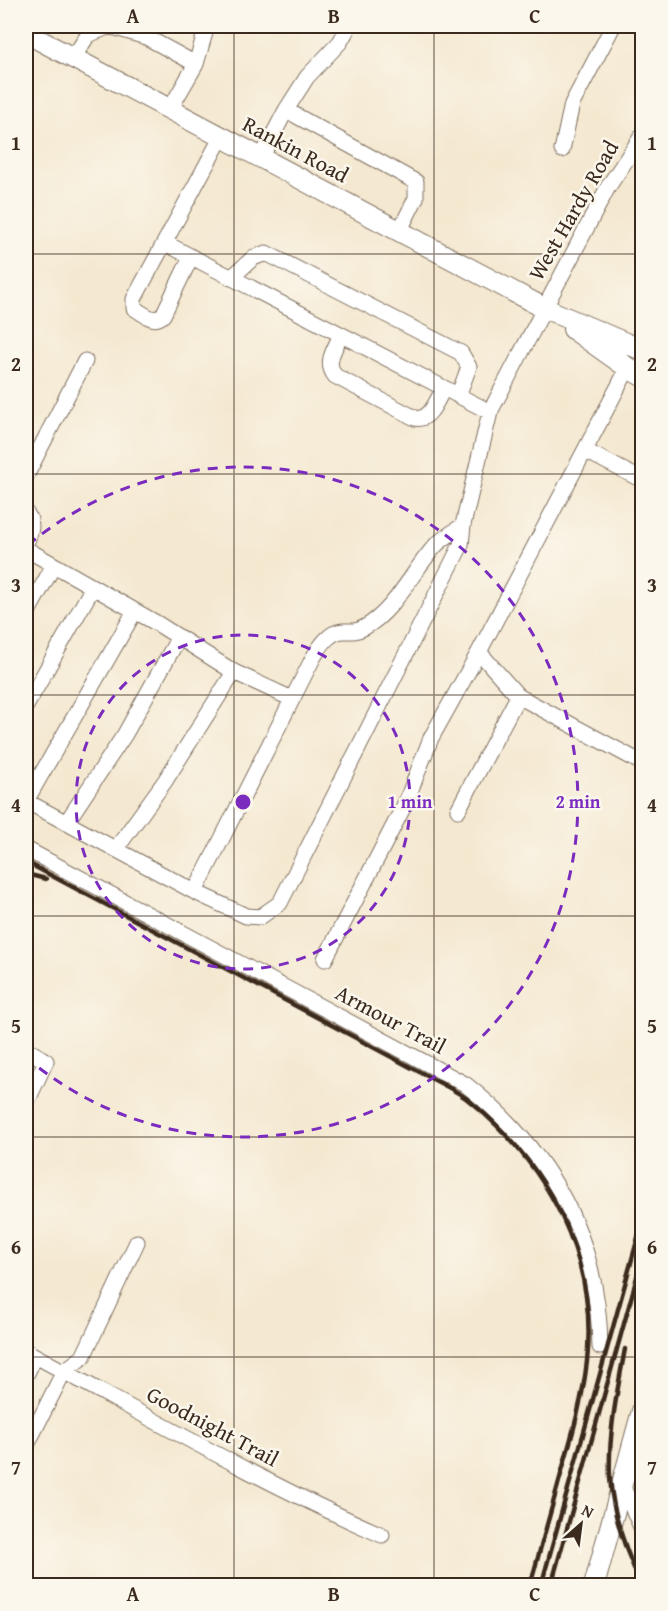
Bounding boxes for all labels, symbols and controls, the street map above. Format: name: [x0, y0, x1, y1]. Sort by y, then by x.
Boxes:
text: A: [127, 1, 140, 30]
text: B: [328, 1, 340, 30]
text: C: [529, 1, 541, 30]
street label: Rankin Road: [237, 108, 355, 190]
text: 1: [11, 128, 21, 157]
text: 1: [647, 128, 657, 157]
street label: West Hardy Road: [520, 134, 626, 286]
text: 2: [11, 349, 21, 378]
text: 2: [647, 349, 657, 378]
text: 3: [11, 570, 21, 599]
text: 3: [647, 570, 657, 599]
text: 1 min: [388, 788, 433, 815]
text: 2 min: [556, 788, 601, 815]
text: 4: [11, 790, 21, 819]
text: 4: [647, 790, 657, 819]
centre of rings: [233, 792, 253, 812]
street label: Armour Trail: [330, 976, 452, 1062]
text: 5: [11, 1011, 21, 1040]
text: 5: [647, 1011, 657, 1040]
text: 6: [11, 1232, 21, 1261]
text: 6: [647, 1232, 657, 1261]
street label: Goodnight Trail: [141, 1378, 285, 1474]
text: 7: [11, 1452, 21, 1481]
text: 7: [647, 1452, 657, 1481]
north arrow: [551, 1494, 611, 1554]
text: N: [578, 1498, 599, 1524]
text: A: [127, 1579, 140, 1608]
text: B: [328, 1579, 340, 1608]
text: C: [529, 1579, 541, 1608]

